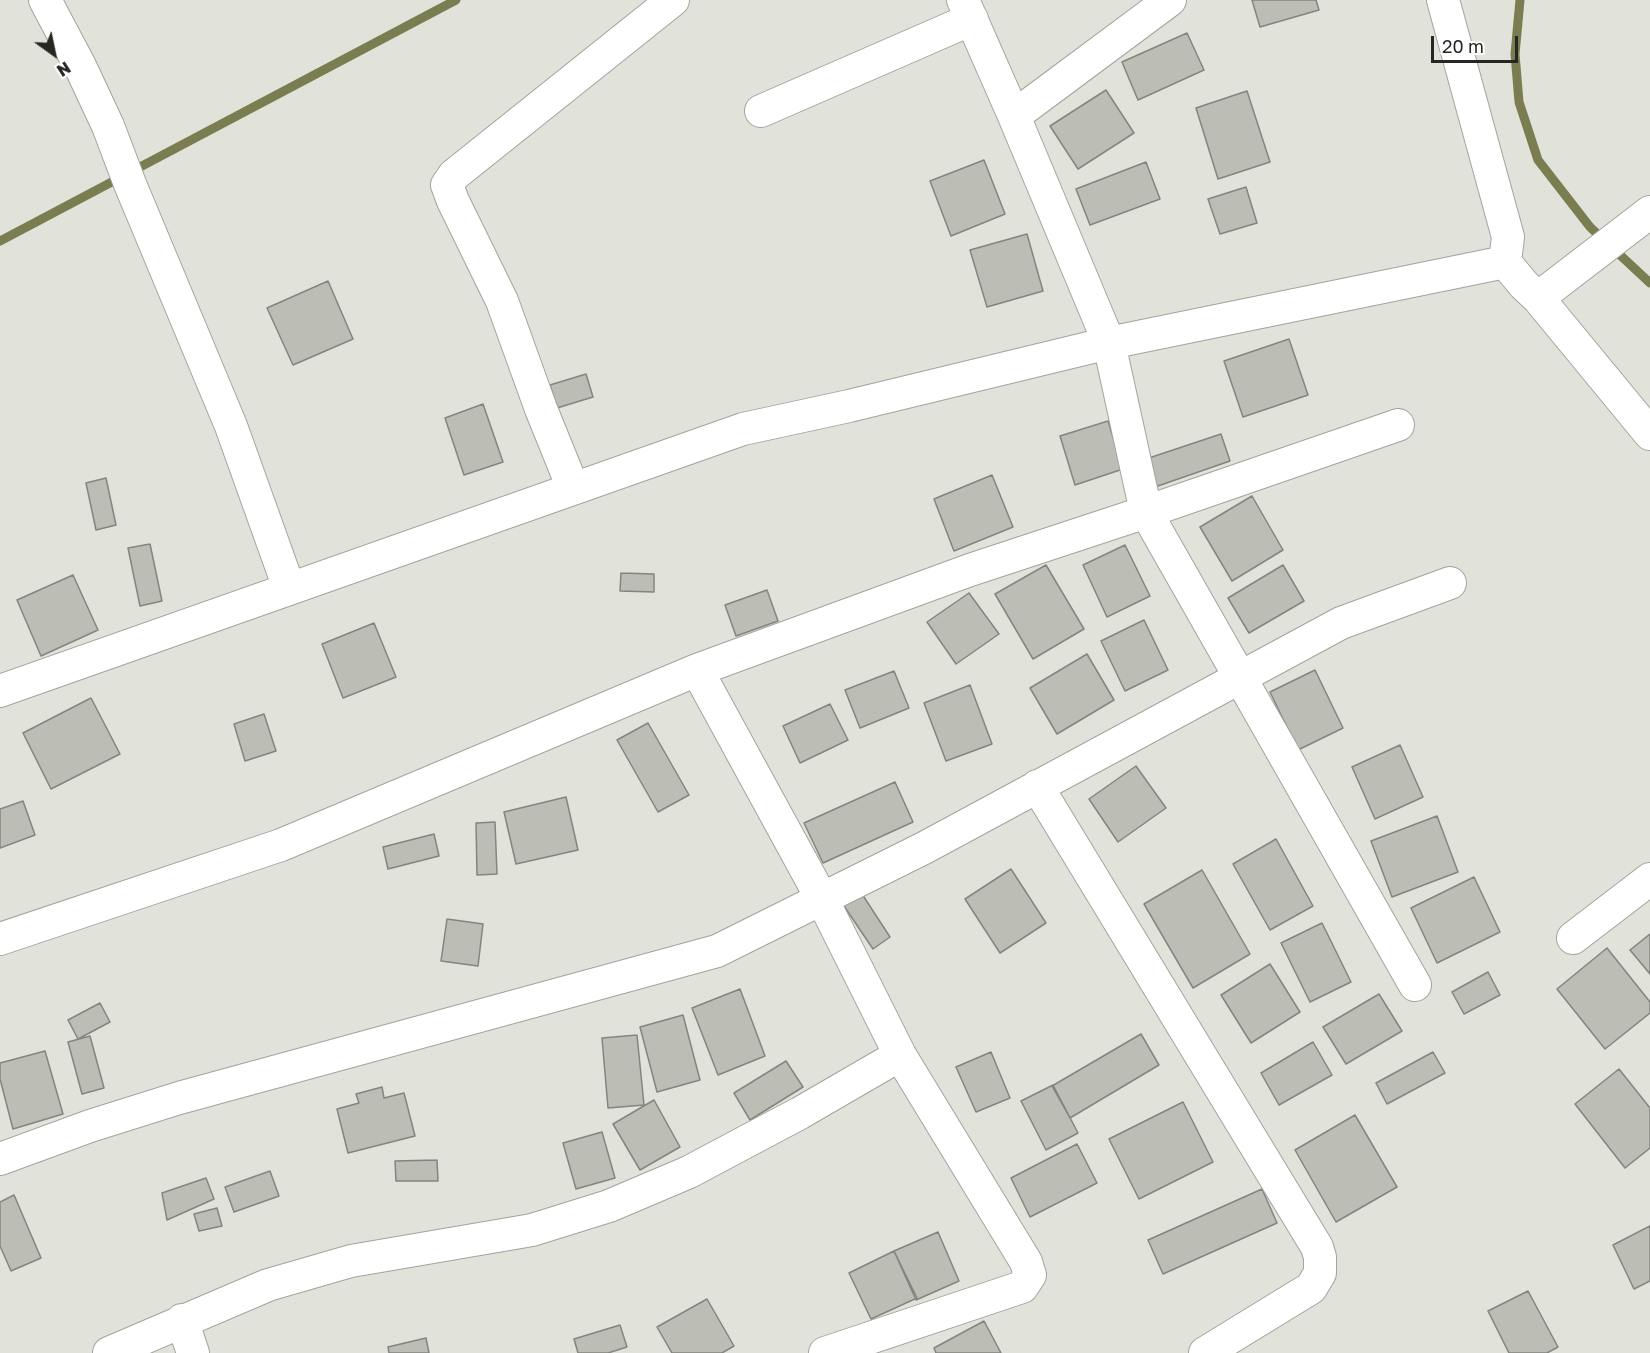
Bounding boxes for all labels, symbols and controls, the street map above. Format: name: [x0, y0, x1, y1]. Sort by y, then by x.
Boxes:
north arrow: [24, 24, 84, 84]
scale bar: [1434, 24, 1521, 62]
text: 20 m: [1442, 35, 1484, 57]
text: N: [53, 57, 74, 81]

